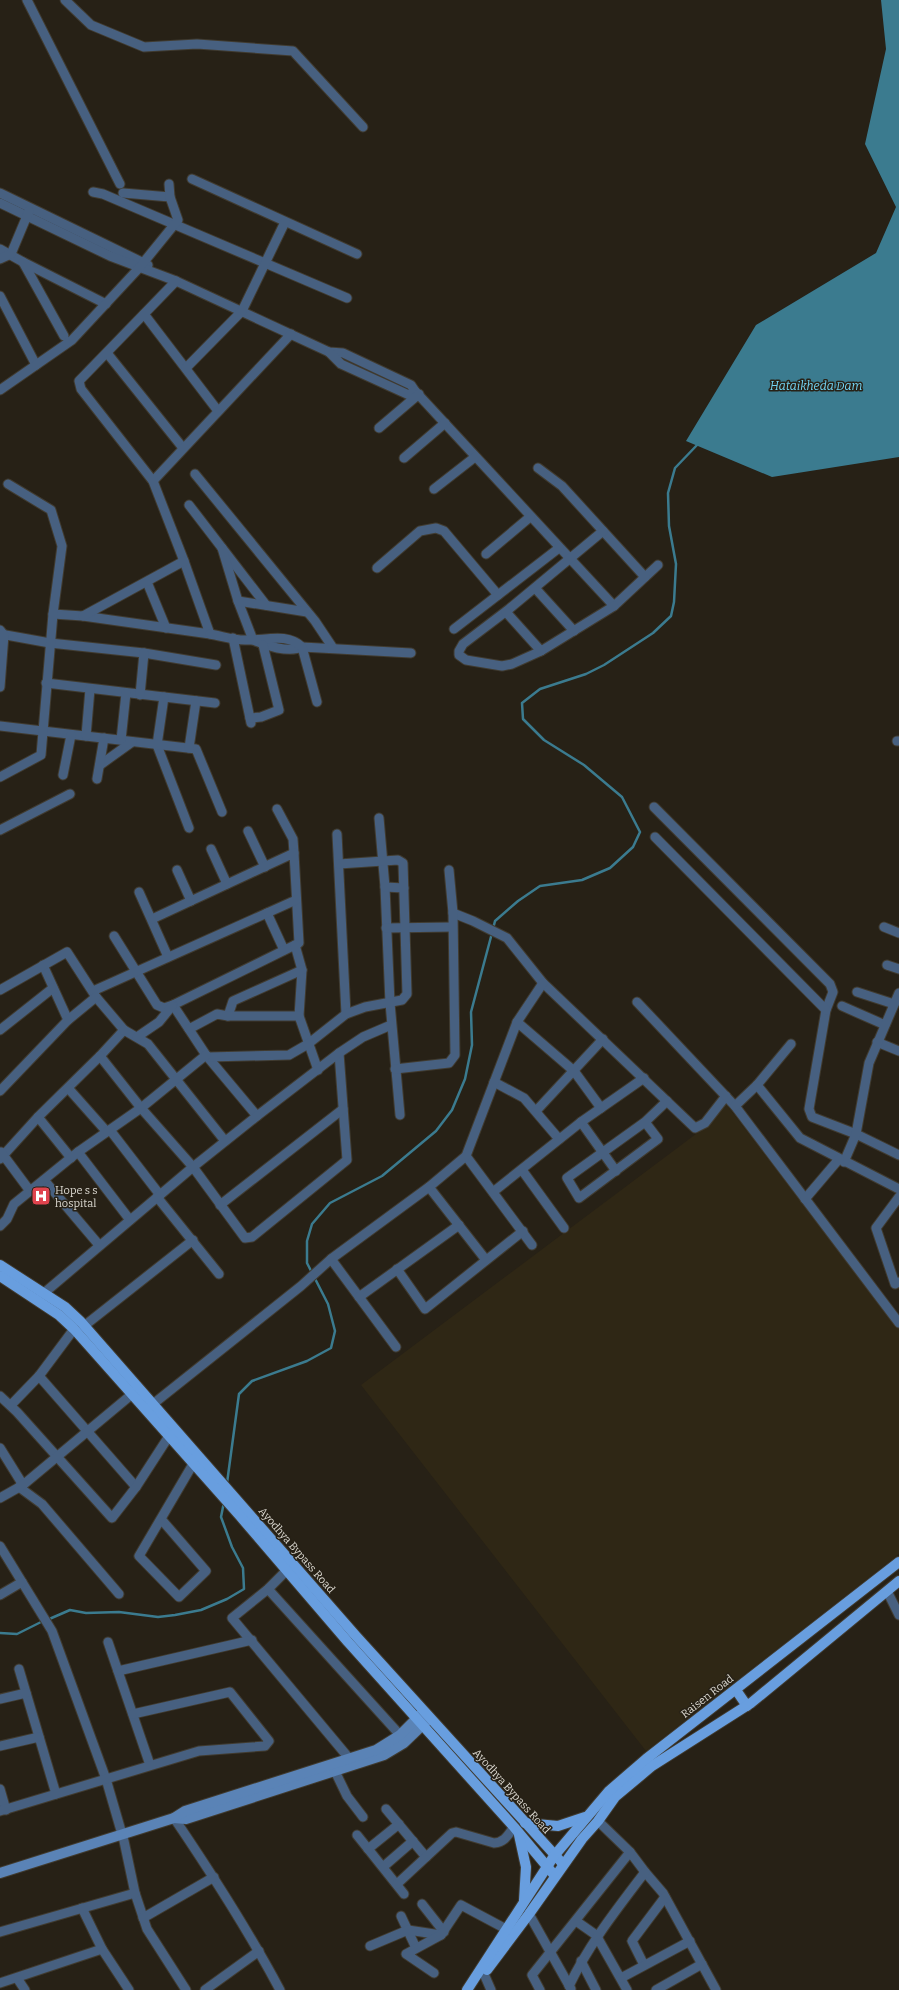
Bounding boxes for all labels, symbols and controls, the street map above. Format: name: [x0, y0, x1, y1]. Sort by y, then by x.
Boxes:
water label: Hataikheda Dam: [770, 379, 862, 393]
place label: Hope s s hospital: [55, 1184, 97, 1210]
hospital icon: Hope s s hospital: [30, 1185, 52, 1207]
street label: Ayodhya Bypass Road: [256, 1505, 338, 1596]
street label: Raisen Road: [679, 1672, 736, 1721]
street label: Ayodhya Bypass Road: [470, 1746, 553, 1837]

